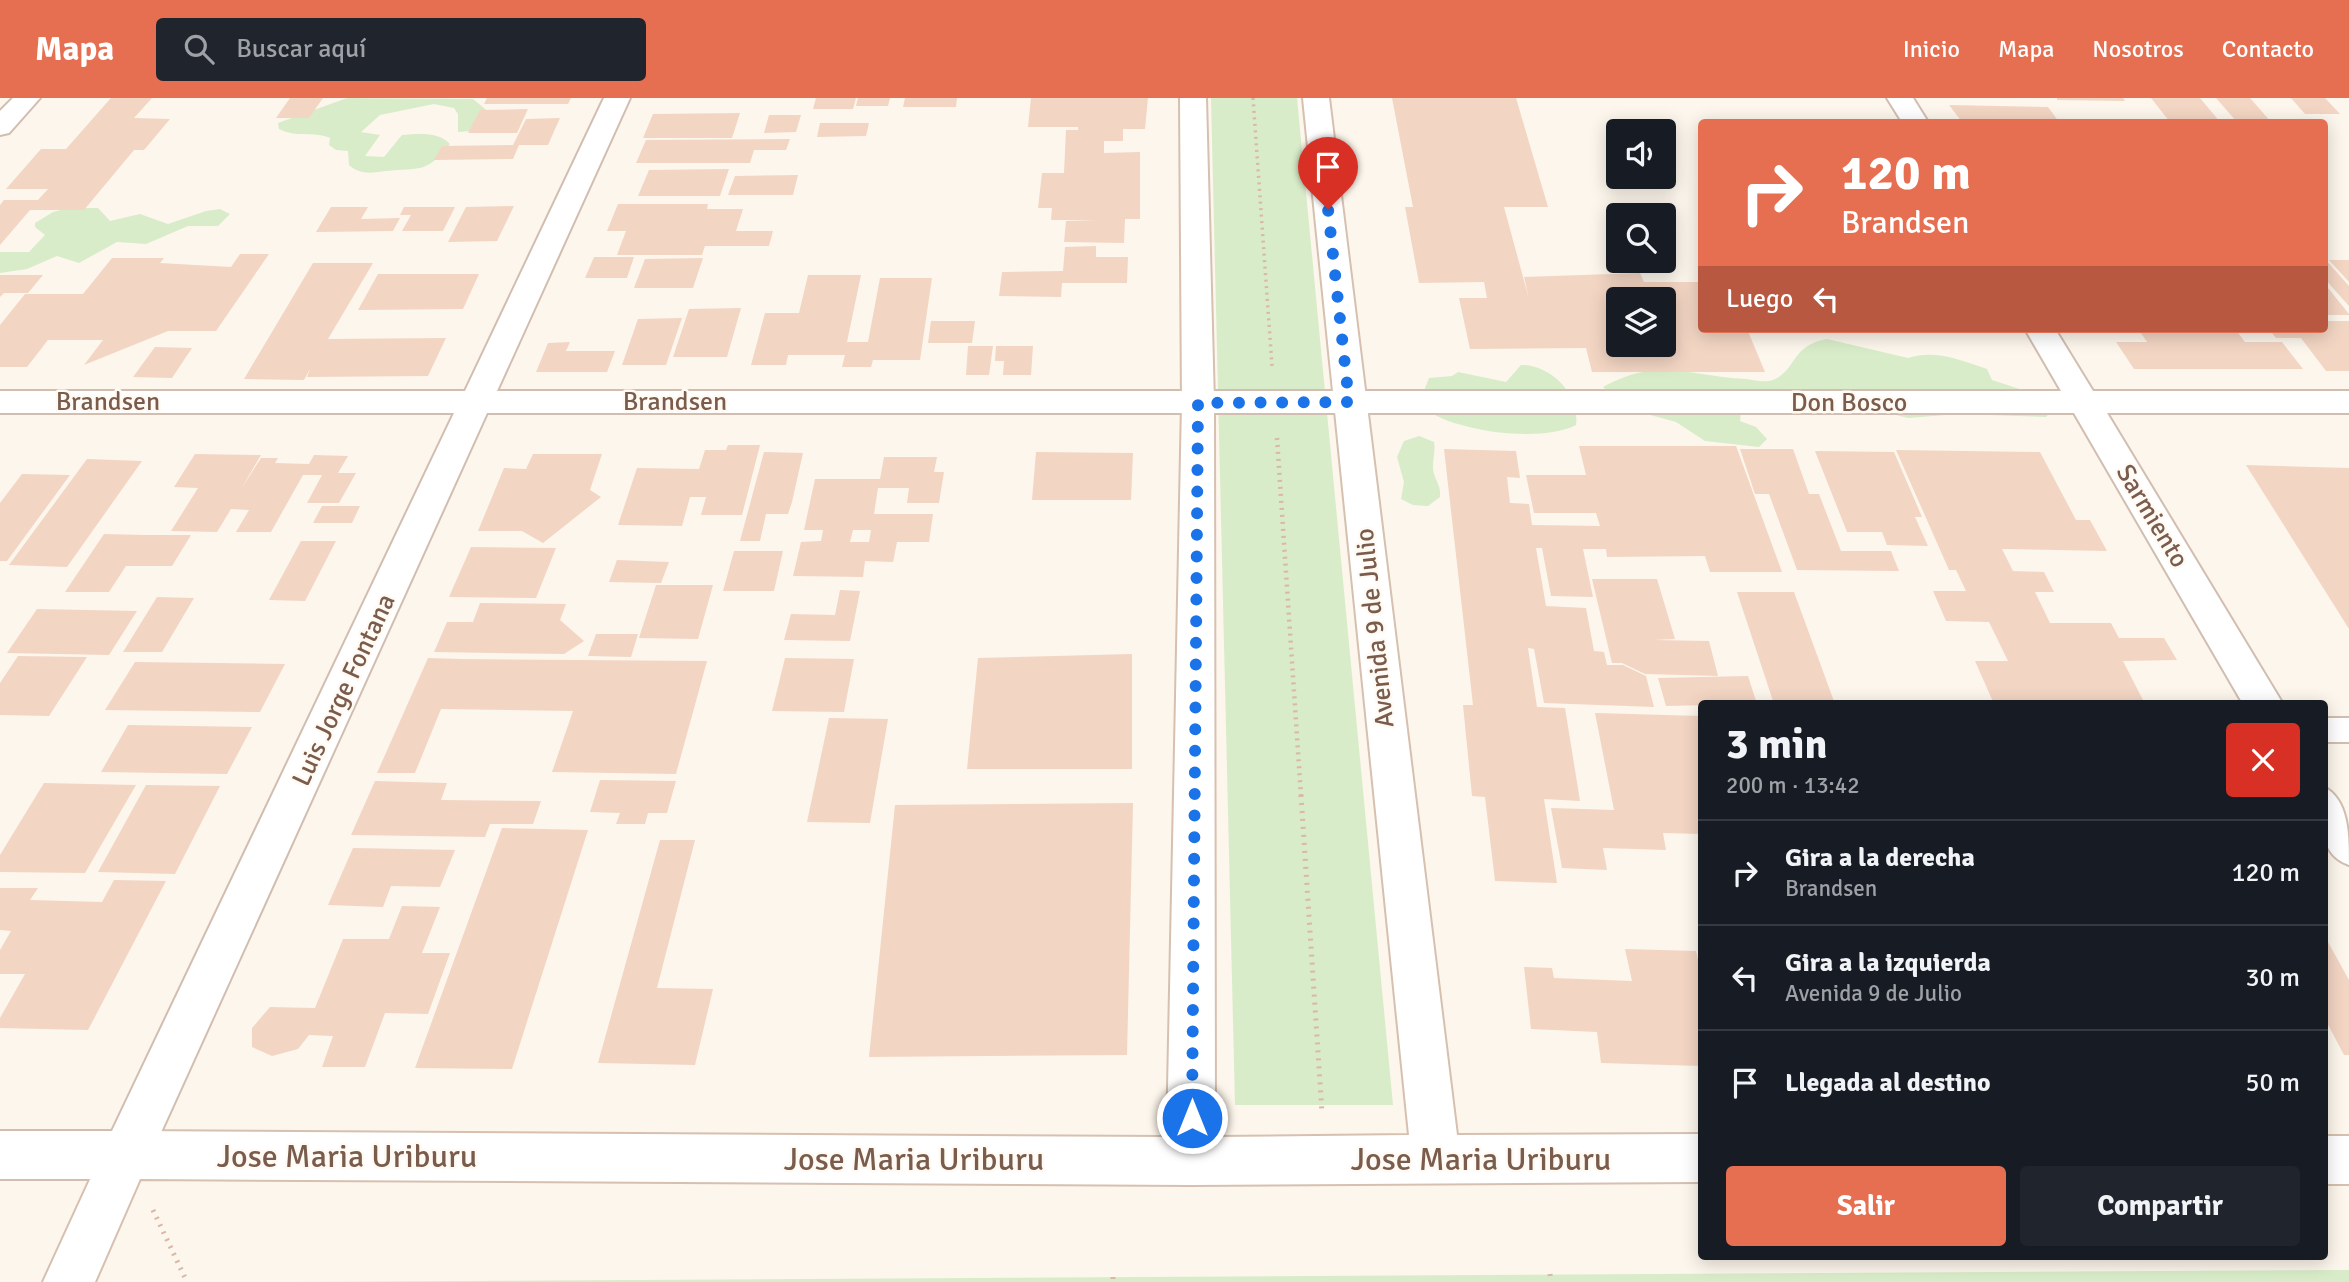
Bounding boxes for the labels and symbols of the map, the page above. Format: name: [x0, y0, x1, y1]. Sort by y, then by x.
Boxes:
pin: [1298, 137, 1358, 209]
street label: Brandsen: [56, 386, 160, 418]
street label: Brandsen: [623, 386, 727, 418]
street label: Don Bosco: [1791, 387, 1907, 419]
street label: Sarmiento: [2109, 459, 2195, 573]
street label: Avenida 9 de Julio: [1349, 527, 1401, 729]
street label: Luis Jorge Fontana: [285, 589, 403, 791]
position arrow: [1155, 1081, 1229, 1155]
street label: Jose Maria Uriburu: [217, 1137, 477, 1176]
street label: Jose Maria Uriburu: [784, 1140, 1044, 1179]
street label: Jose Maria Uriburu: [1351, 1140, 1611, 1179]

